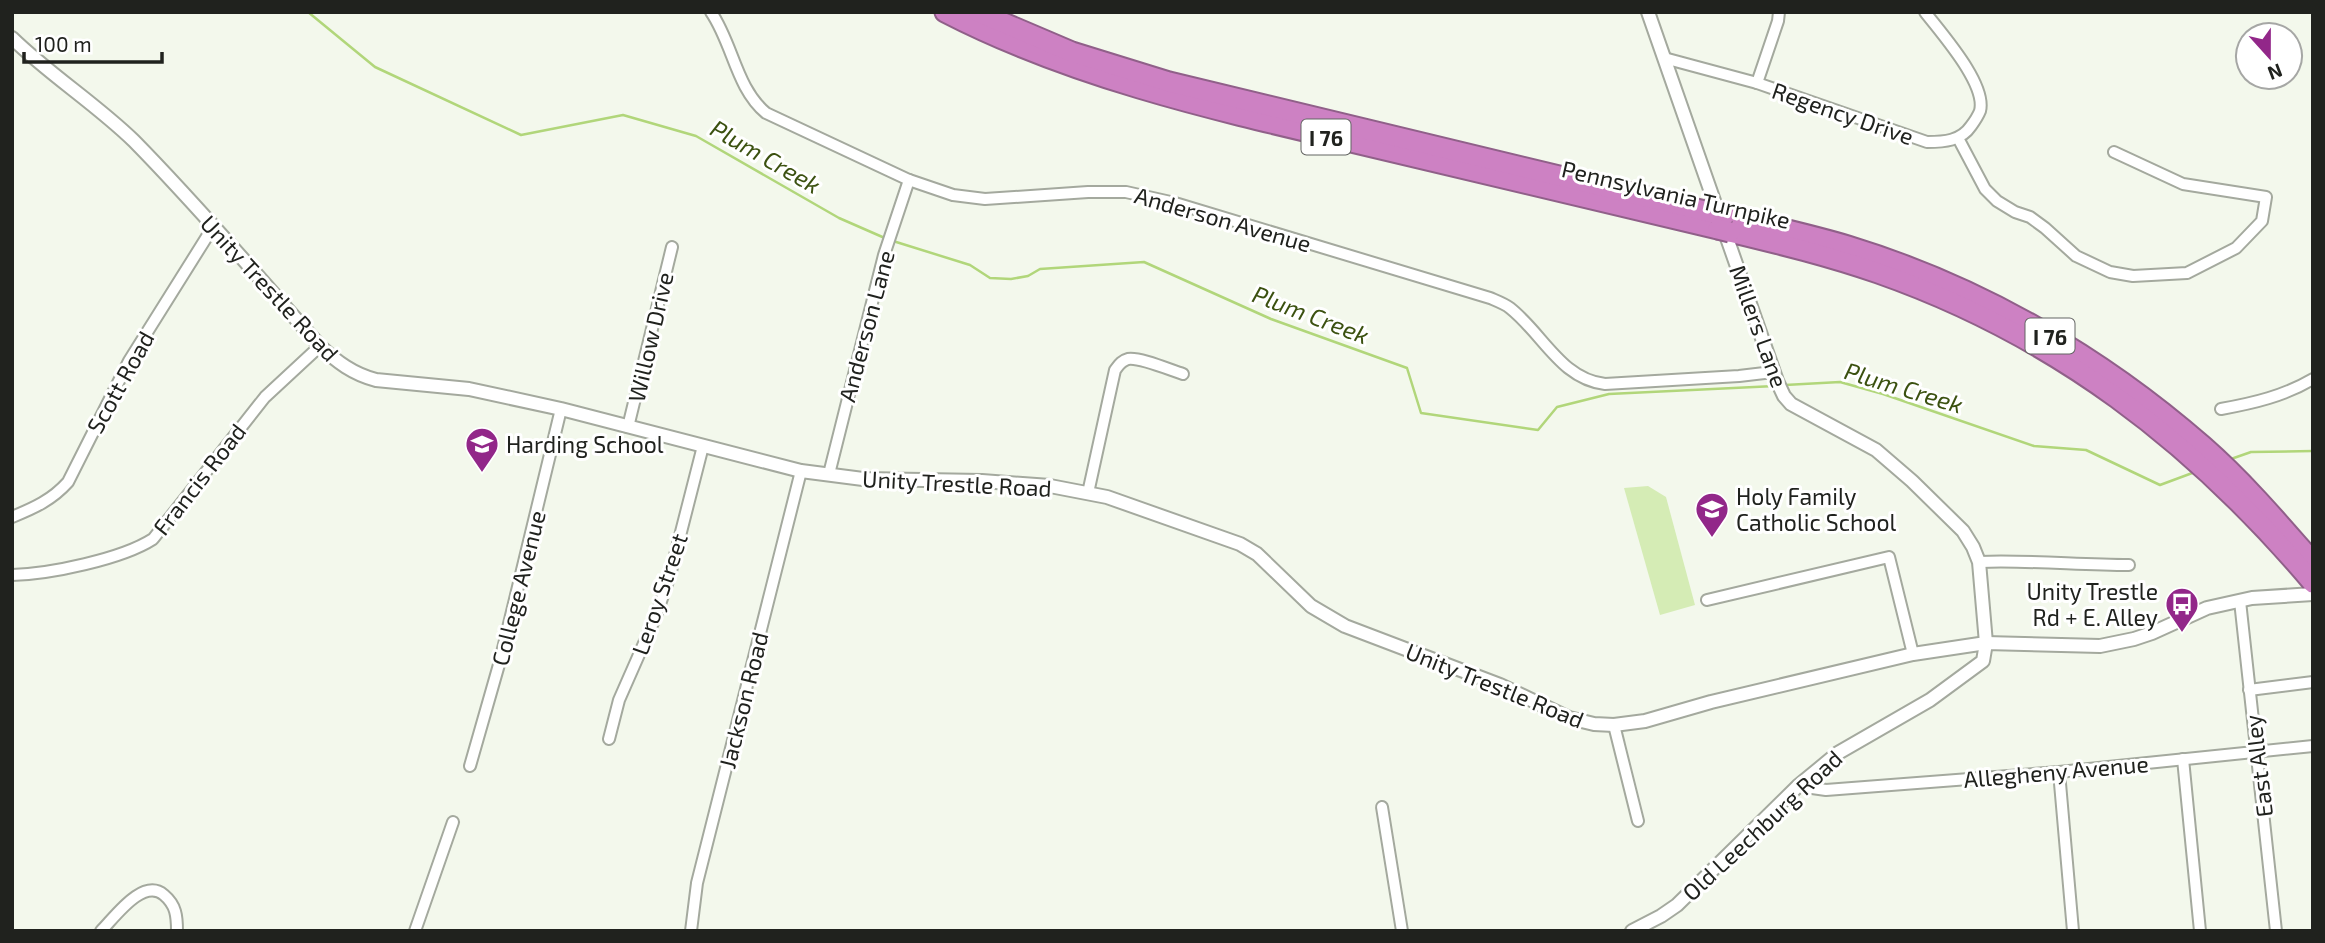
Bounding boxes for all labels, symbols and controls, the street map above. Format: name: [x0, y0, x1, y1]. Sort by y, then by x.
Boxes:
scale bar: [24, 21, 163, 65]
north arrow: [2234, 21, 2304, 91]
text: 100 m: [35, 31, 92, 56]
text: N: [2265, 59, 2286, 86]
street label: Regency Drive: [1769, 76, 1917, 150]
water label: Plum Creek: [706, 113, 826, 199]
road number: I 76: [1302, 120, 1350, 154]
street label: Pennsylvania Turnpike: [1559, 154, 1793, 234]
street label: Anderson Avenue: [1132, 180, 1314, 258]
street label: Unity Trestle Road: [195, 209, 345, 367]
street label: Anderson Lane: [832, 247, 900, 405]
street label: Millers Lane: [1724, 261, 1794, 391]
street label: Willow Drive: [621, 269, 679, 405]
water label: Plum Creek: [1249, 279, 1373, 349]
road number: I 76: [2025, 318, 2074, 354]
street label: Scott Road: [80, 326, 160, 438]
water label: Plum Creek: [1841, 355, 1967, 419]
street label: Francis Road: [147, 418, 251, 540]
school or university icon: Harding School: [463, 425, 501, 474]
place label: Harding School: [506, 430, 664, 458]
street label: Unity Trestle Road: [862, 464, 1052, 502]
place label: Holy Family Catholic School: [1736, 482, 1896, 536]
school or university icon: Holy Family Catholic School: [1693, 490, 1731, 539]
street label: College Avenue: [485, 508, 551, 668]
street label: Leroy Street: [625, 529, 693, 658]
place label: Unity Trestle Rd + E. Alley: [2026, 577, 2158, 631]
bus stop icon: Unity Trestle Rd + E. Alley: [2163, 585, 2201, 634]
street label: Jackson Road: [713, 629, 773, 771]
street label: Unity Trestle Road: [1402, 636, 1588, 734]
street label: East Alley: [2238, 713, 2278, 819]
street label: Old Leechburg Road: [1676, 744, 1848, 906]
street label: Allegheny Avenue: [1962, 749, 2150, 793]

